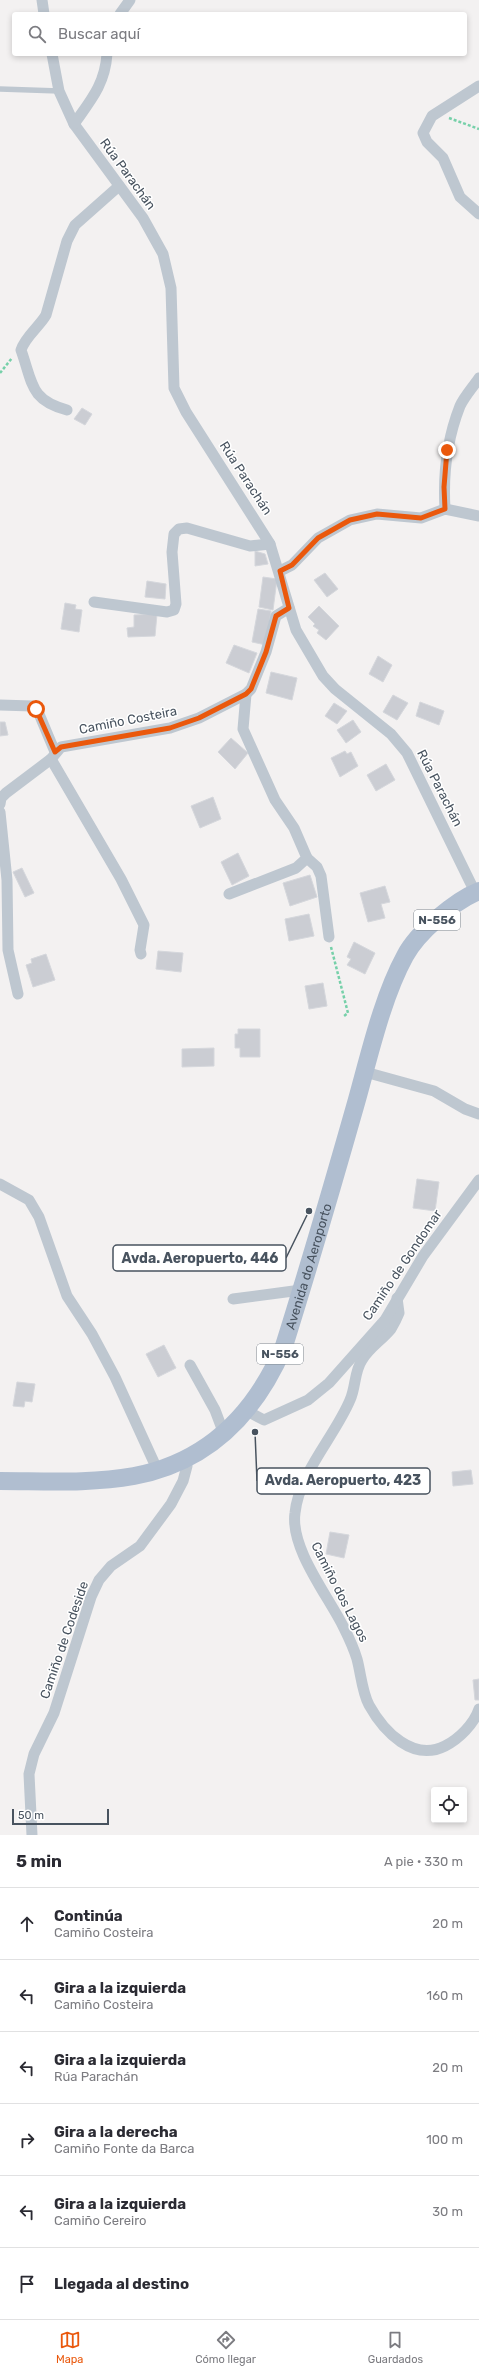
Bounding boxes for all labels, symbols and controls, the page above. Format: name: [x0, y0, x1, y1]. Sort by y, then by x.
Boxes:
search box: [12, 12, 467, 56]
icon: search: [26, 23, 48, 45]
text: Buscar aquí: [58, 25, 140, 43]
street label: Rúa Parachán: [97, 136, 159, 212]
street label: Rúa Parachán: [217, 439, 275, 517]
route end: [438, 441, 456, 459]
route start: [27, 700, 45, 718]
street label: Camiño Costeira: [78, 703, 178, 737]
street label: Rúa Parachán: [414, 747, 466, 829]
road number: N-556: [414, 910, 460, 930]
street label: Avenida do Aeroporto: [282, 1202, 334, 1331]
street label: Camiño de Gondomar: [359, 1207, 445, 1323]
callout: Avda. Aeropuerto, 446: [113, 1245, 286, 1271]
text: Avda. Aeropuerto, 446: [122, 1250, 278, 1267]
road number: N-556: [257, 1344, 303, 1364]
callout: Avda. Aeropuerto, 423: [257, 1468, 430, 1494]
text: Avda. Aeropuerto, 423: [265, 1472, 421, 1489]
street label: Camiño dos Lagos: [307, 1539, 372, 1645]
street label: Camiño de Codeside: [37, 1579, 91, 1701]
map controls: [431, 1787, 467, 1823]
button: locate: [431, 1787, 467, 1823]
scale bar: [12, 1807, 109, 1826]
text: 50 m: [18, 1809, 44, 1822]
text: 5 min: [16, 1851, 62, 1871]
text: A pie · 330 m: [384, 1854, 463, 1869]
text: Continúa: [54, 1907, 123, 1925]
icon: ahead: [16, 1913, 38, 1935]
text: 20 m: [432, 1916, 463, 1931]
text: Camiño Costeira: [54, 1925, 153, 1940]
text: Gira a la izquierda: [54, 1979, 186, 1997]
icon: left: [16, 1985, 38, 2007]
text: 160 m: [427, 1988, 463, 2003]
text: Camiño Costeira: [54, 1997, 153, 2012]
text: Gira a la izquierda: [54, 2051, 186, 2069]
icon: left: [16, 2057, 38, 2079]
text: 20 m: [432, 2060, 463, 2075]
text: Rúa Parachán: [54, 2069, 138, 2084]
text: Gira a la derecha: [54, 2123, 178, 2141]
icon: right: [16, 2129, 38, 2151]
text: 100 m: [426, 2132, 463, 2147]
text: Camiño Fonte da Barca: [54, 2141, 194, 2156]
text: Gira a la izquierda: [54, 2195, 186, 2213]
icon: left: [16, 2201, 38, 2223]
text: 30 m: [432, 2204, 463, 2219]
text: Camiño Cereiro: [54, 2213, 147, 2228]
icon: arrive: [16, 2273, 38, 2295]
text: Llegada al destino: [54, 2275, 189, 2293]
tab: Mapa: [56, 2329, 83, 2366]
tab: Cómo llegar: [195, 2329, 256, 2366]
tab: Guardados: [368, 2329, 423, 2366]

